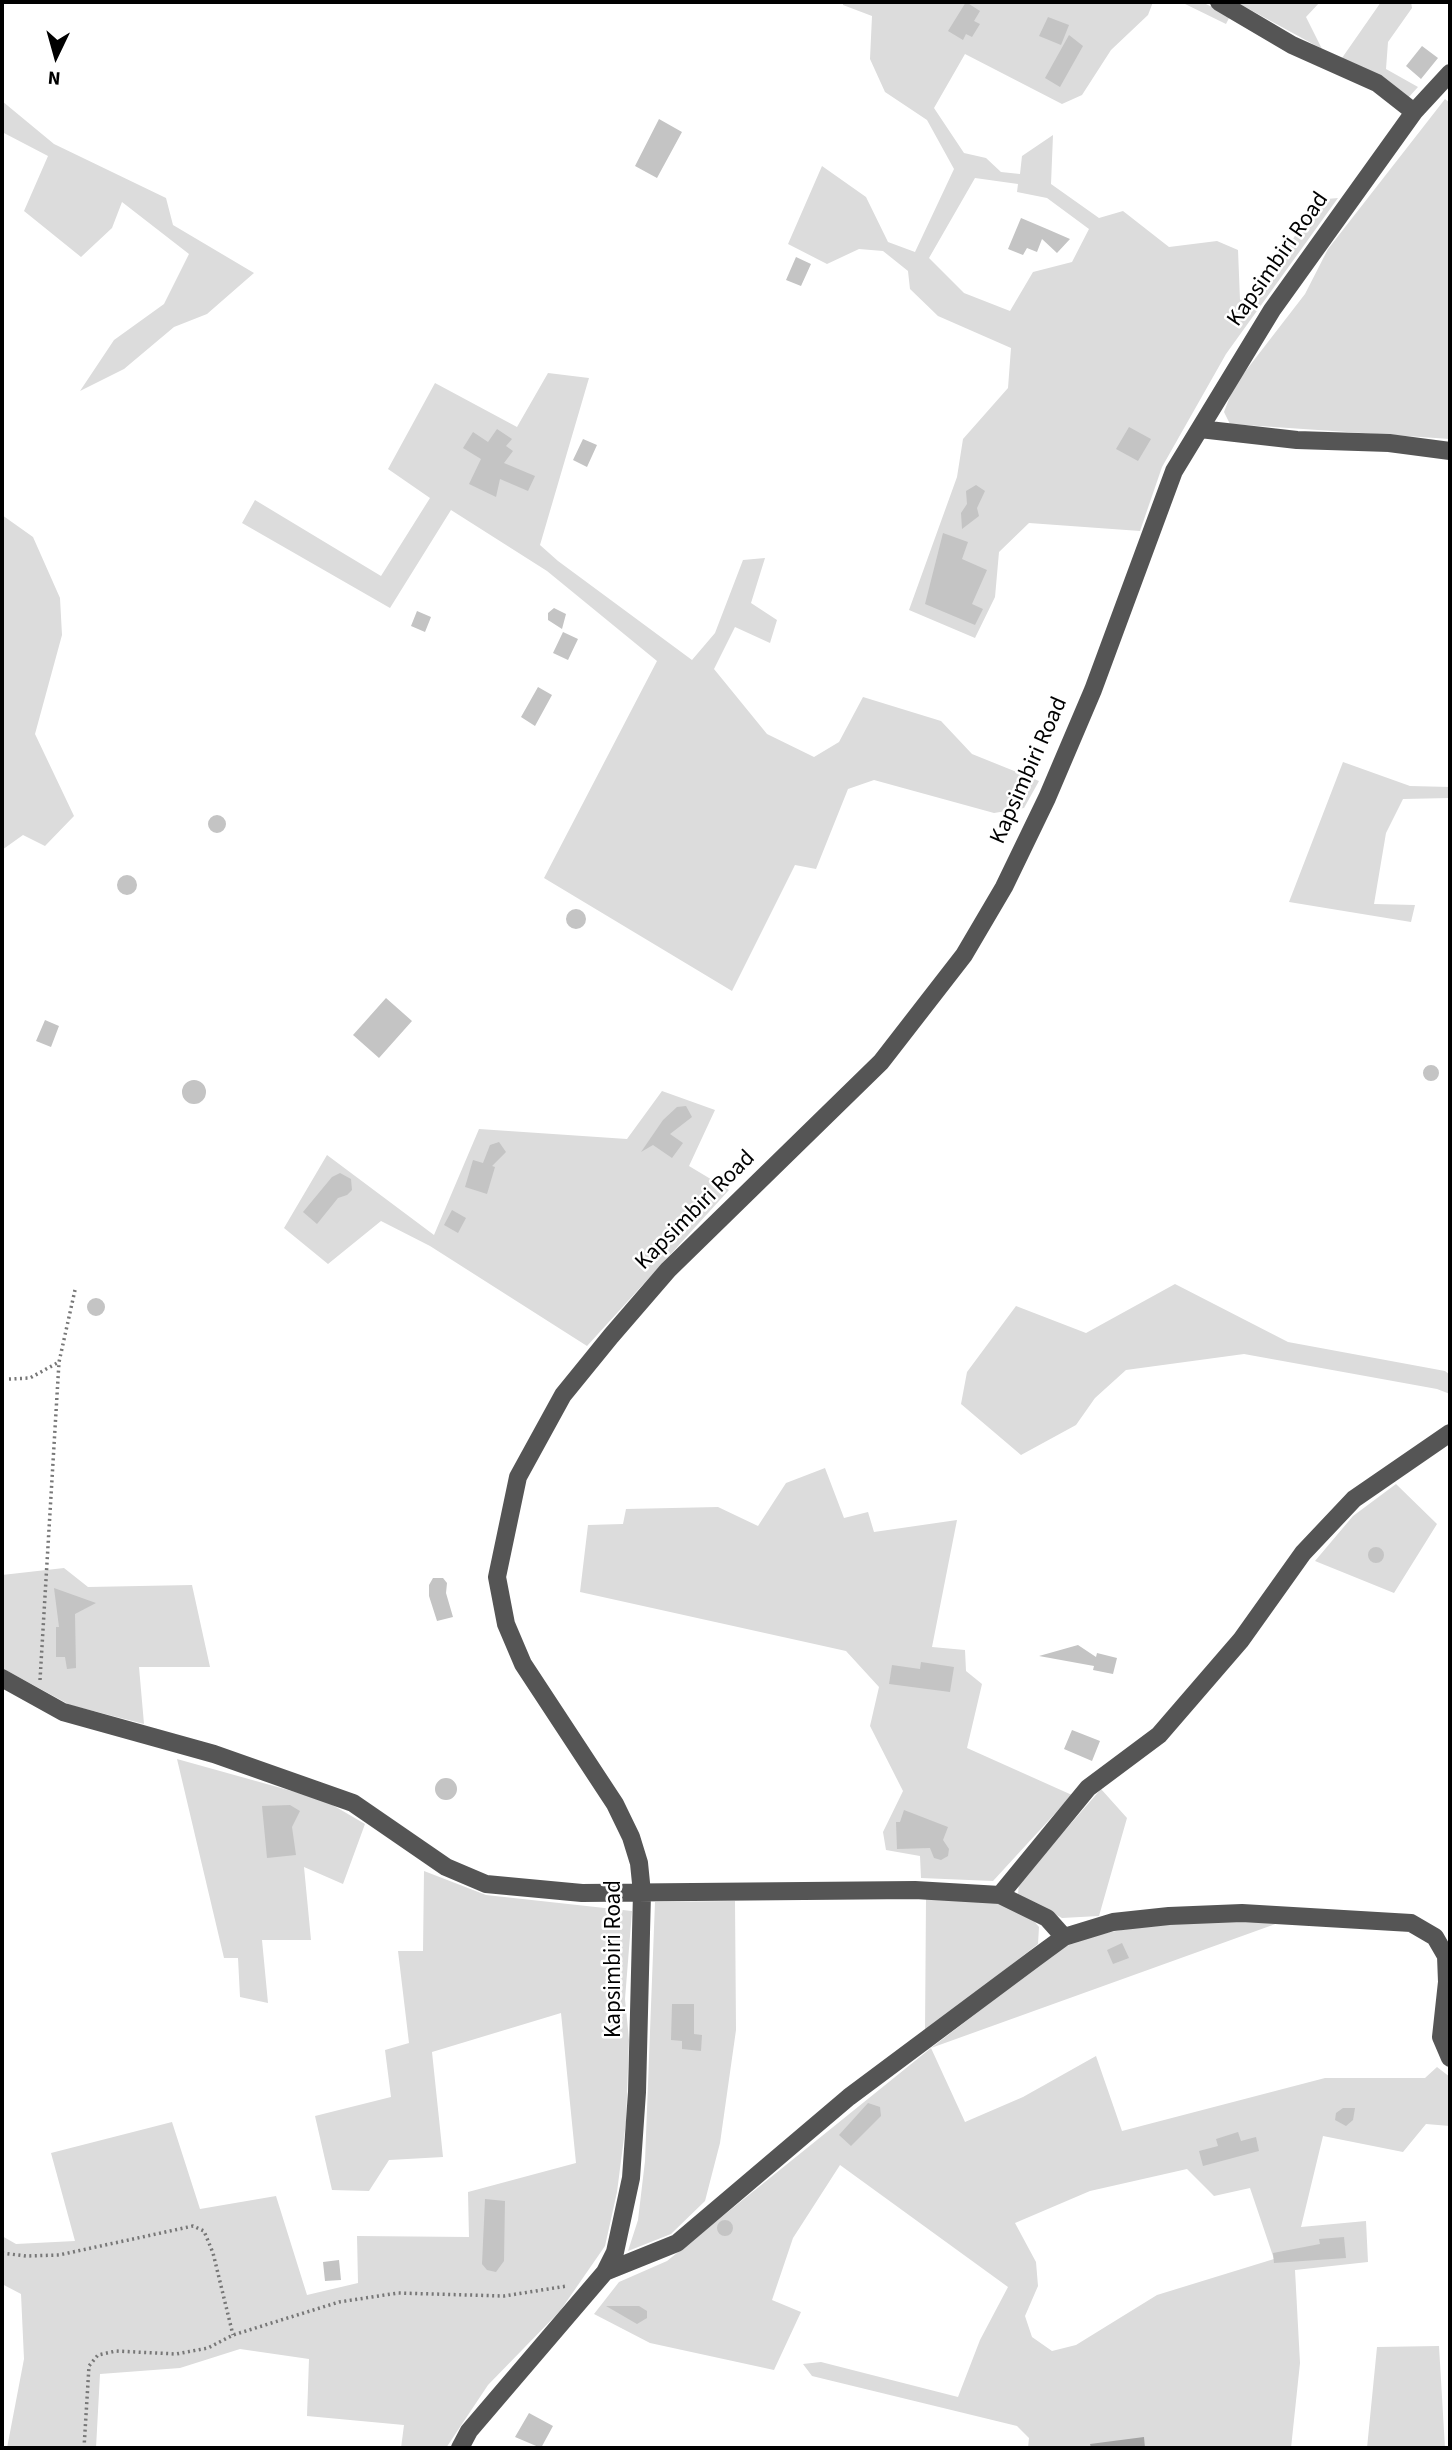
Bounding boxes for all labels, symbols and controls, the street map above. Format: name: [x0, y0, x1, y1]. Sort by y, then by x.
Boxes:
north arrow: [21, 21, 91, 91]
text: N: [47, 63, 62, 91]
street label: Kapsimbiri Road: [1222, 187, 1336, 333]
street label: Kapsimbiri Road: [985, 693, 1075, 849]
street label: Kapsimbiri Road: [630, 1145, 762, 1277]
street label: Kapsimbiri Road: [601, 1880, 629, 2038]

